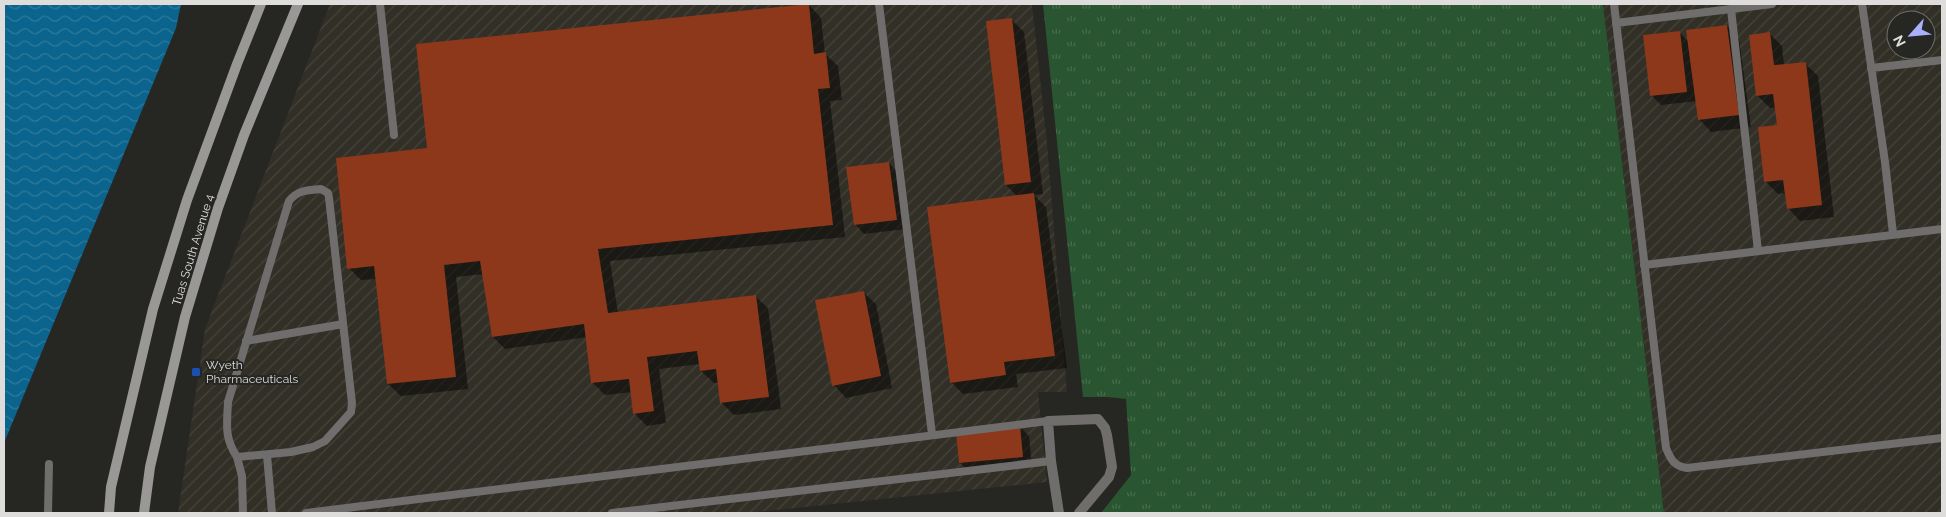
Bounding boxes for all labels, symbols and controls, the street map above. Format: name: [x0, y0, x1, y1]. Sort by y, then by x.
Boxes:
north arrow: [1886, 10, 1936, 60]
text: N: [1890, 33, 1909, 49]
street label: Tuas South Avenue 4: [169, 192, 217, 307]
place label: Wyeth Pharmaceuticals: [206, 358, 299, 386]
marker: Wyeth Pharmaceuticals: [190, 366, 202, 378]

